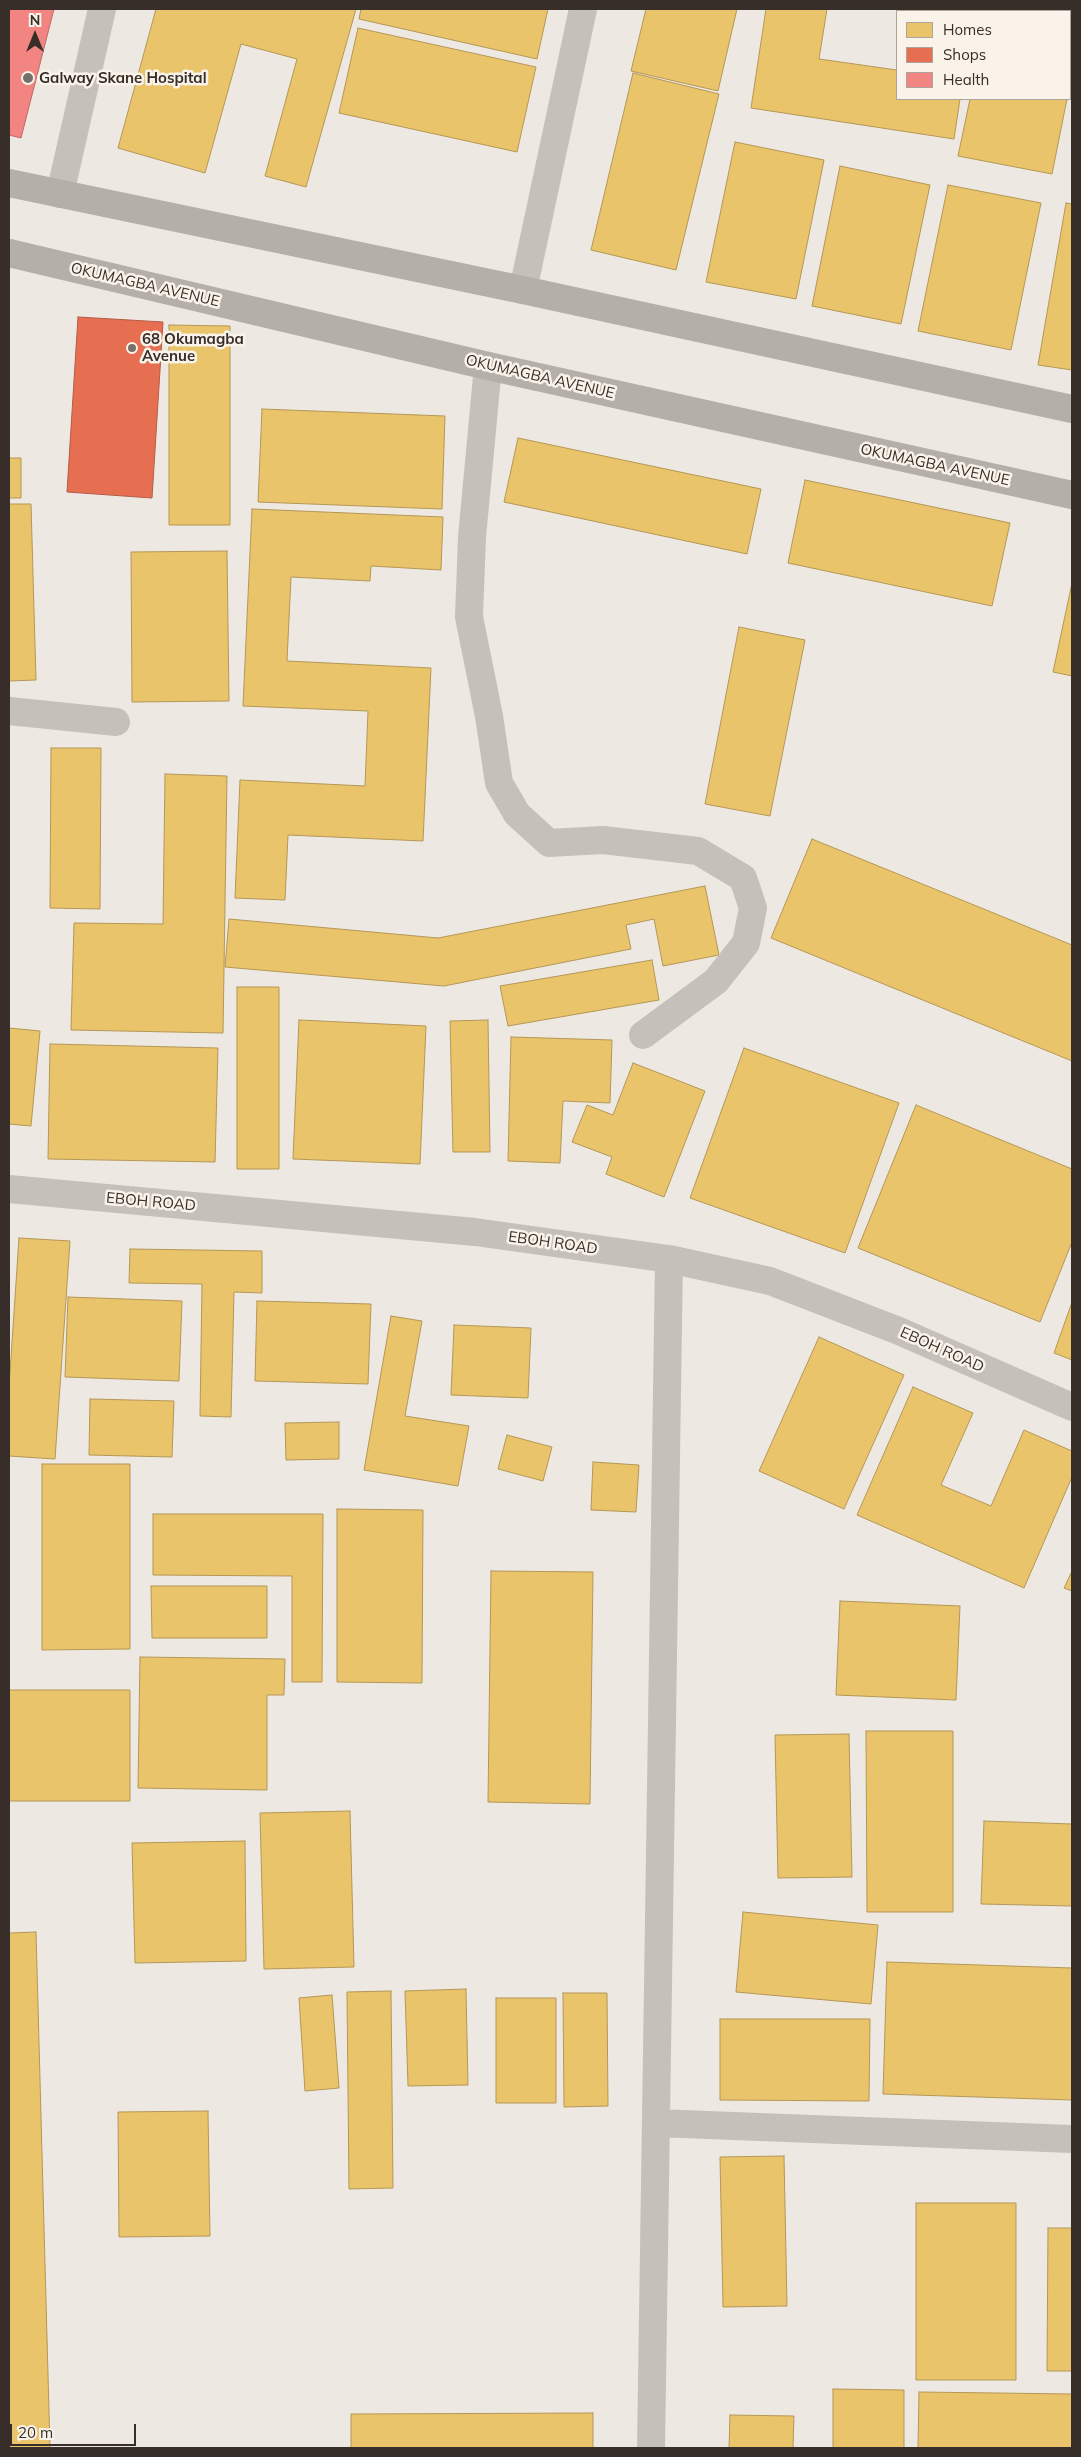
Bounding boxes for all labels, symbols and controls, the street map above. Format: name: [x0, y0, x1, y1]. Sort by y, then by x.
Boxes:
north arrow: [10, 10, 60, 60]
legend: [896, 10, 1071, 100]
text: N: [30, 11, 40, 29]
text: Homes: [943, 20, 992, 39]
text: Shops: [943, 45, 986, 64]
place label: Galway Skane Hospital: [39, 69, 207, 87]
text: Health: [943, 70, 989, 89]
marker: Galway Skane Hospital: [21, 71, 35, 85]
street label: OKUMAGBA AVENUE: [69, 259, 221, 311]
place label: 68 Okumagba Avenue: [142, 330, 244, 365]
marker: 68 Okumagba Avenue: [126, 342, 138, 354]
street label: OKUMAGBA AVENUE: [464, 351, 616, 403]
street label: OKUMAGBA AVENUE: [859, 440, 1011, 490]
street label: EBOH ROAD: [105, 1189, 197, 1215]
street label: EBOH ROAD: [507, 1228, 599, 1258]
street label: EBOH ROAD: [897, 1323, 987, 1377]
scale bar: [12, 2414, 139, 2446]
text: 20 m: [18, 2423, 53, 2442]

